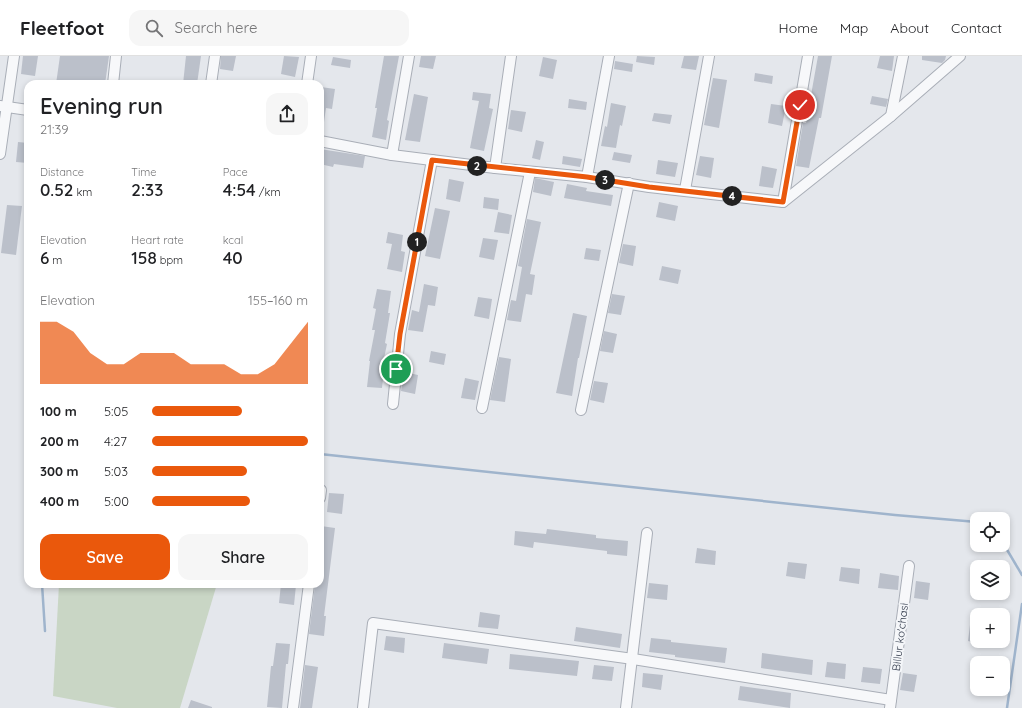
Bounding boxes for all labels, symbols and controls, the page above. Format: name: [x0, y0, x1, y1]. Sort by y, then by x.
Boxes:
search box: [129, 10, 409, 46]
text: Fleetfoot: [20, 16, 105, 40]
icon: search: [143, 17, 165, 39]
text: Search here: [175, 18, 257, 37]
text: Home: [779, 19, 818, 37]
text: Map: [840, 19, 868, 37]
text: About: [890, 19, 929, 37]
text: Contact: [951, 19, 1002, 37]
pin: [783, 88, 817, 122]
text: Evening run: [40, 92, 163, 120]
button: share: [266, 93, 308, 135]
icon: check: [789, 94, 811, 116]
text: 21:39: [40, 121, 69, 137]
pin: 2: [467, 156, 487, 176]
text: 2: [474, 159, 480, 173]
text: Distance: [40, 165, 84, 179]
text: Time: [131, 165, 157, 179]
text: Pace: [223, 165, 248, 179]
pin: 3: [595, 170, 615, 190]
text: 3: [602, 173, 608, 187]
text: 0.52: [40, 179, 73, 200]
text: 2:33: [131, 179, 163, 200]
text: 4:54: [223, 179, 256, 200]
text: km: [73, 185, 92, 199]
text: /km: [256, 185, 280, 199]
pin: 4: [722, 186, 742, 206]
text: 4: [729, 189, 735, 203]
pin: 1: [407, 232, 427, 252]
text: Elevation: [40, 233, 86, 247]
text: Heart rate: [131, 233, 184, 247]
text: kcal: [223, 233, 243, 247]
text: 1: [415, 235, 419, 249]
text: 6: [40, 247, 49, 268]
text: 158: [131, 247, 157, 268]
text: 40: [223, 247, 243, 268]
text: m: [49, 253, 62, 267]
text: bpm: [157, 253, 183, 267]
text: Elevation: [40, 292, 95, 308]
text: 155–160 m: [248, 292, 308, 308]
pin: [379, 352, 413, 386]
icon: arrive: [385, 358, 407, 380]
text: 100 m: [40, 403, 77, 419]
text: 5:05: [104, 403, 128, 419]
text: 200 m: [40, 433, 79, 449]
text: 4:27: [104, 433, 127, 449]
text: 300 m: [40, 463, 79, 479]
text: 5:03: [104, 463, 128, 479]
text: 400 m: [40, 493, 79, 509]
text: 5:00: [104, 493, 129, 509]
map controls: [970, 512, 1010, 696]
button: locate: [970, 512, 1010, 552]
button: Save: [40, 534, 170, 580]
button: Share: [178, 534, 308, 580]
button: layers: [970, 560, 1010, 600]
street label: Billur ko'chasi: [889, 602, 911, 672]
button: +: [970, 608, 1010, 648]
button: −: [970, 656, 1010, 696]

